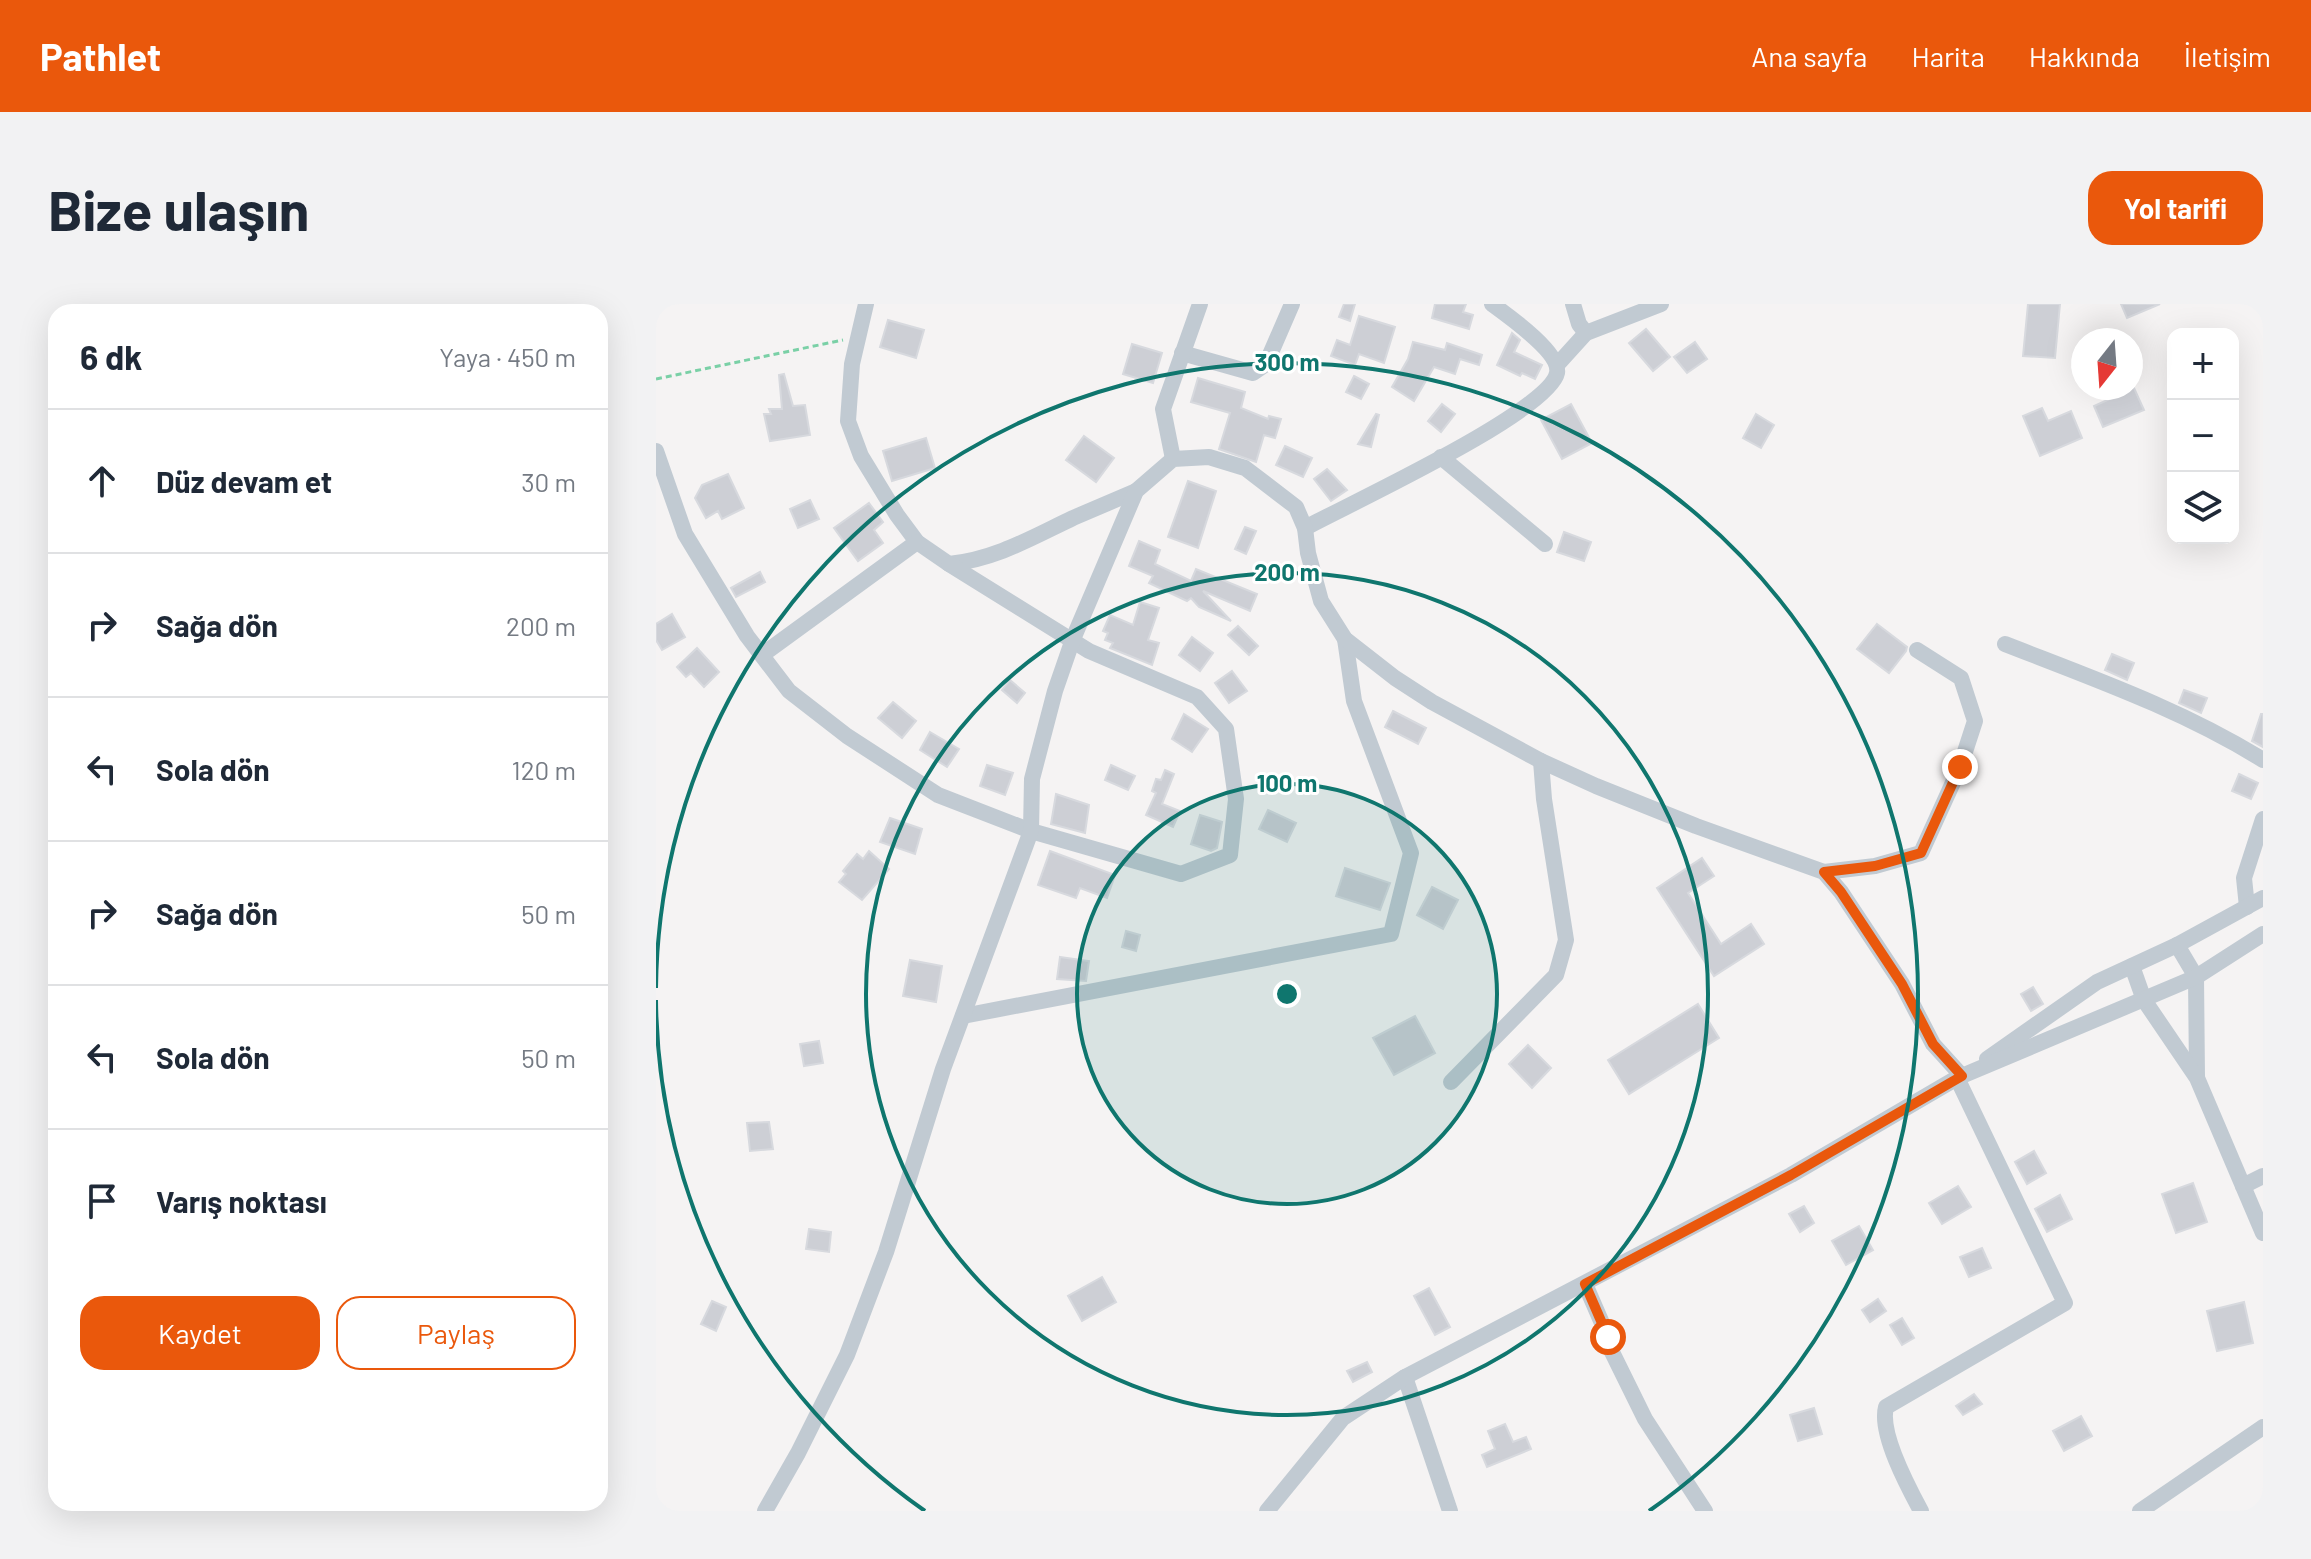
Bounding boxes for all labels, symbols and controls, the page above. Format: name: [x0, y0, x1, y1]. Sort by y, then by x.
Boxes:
text: Pathlet: [40, 33, 161, 79]
text: Ana sayfa: [1751, 39, 1867, 73]
text: Harita: [1911, 39, 1985, 73]
text: Hakkında: [2029, 39, 2140, 73]
text: İletişim: [2184, 39, 2271, 73]
button: Yol tarifi: [2088, 171, 2263, 245]
text: Bize ulaşın: [48, 175, 309, 242]
north arrow: [2071, 328, 2143, 400]
map controls: [2167, 328, 2239, 544]
button: +: [2167, 328, 2239, 400]
text: 6 dk: [80, 336, 142, 377]
text: Yaya · 450 m: [439, 341, 576, 372]
text: 300 m: [1254, 347, 1320, 376]
button: −: [2167, 400, 2239, 472]
icon: ahead: [80, 459, 124, 503]
text: Düz devam et: [156, 463, 332, 499]
text: 30 m: [521, 466, 576, 497]
button: layers: [2167, 472, 2239, 544]
text: 200 m: [1254, 557, 1320, 586]
icon: right: [80, 603, 124, 647]
text: Sağa dön: [156, 607, 278, 643]
text: 200 m: [506, 610, 576, 641]
icon: left: [80, 747, 124, 791]
route end: [1942, 749, 1978, 785]
text: Sola dön: [156, 751, 270, 787]
text: 120 m: [512, 754, 576, 785]
text: 100 m: [1257, 768, 1317, 797]
icon: right: [80, 891, 124, 935]
text: Sağa dön: [156, 895, 278, 931]
text: 50 m: [521, 898, 576, 929]
centre of rings: [1273, 980, 1301, 1008]
icon: left: [80, 1035, 124, 1079]
text: Sola dön: [156, 1039, 270, 1075]
text: 50 m: [521, 1042, 576, 1073]
icon: arrive: [80, 1179, 124, 1223]
text: Varış noktası: [156, 1183, 327, 1219]
button: Kaydet: [80, 1296, 320, 1370]
button: Paylaş: [336, 1296, 576, 1370]
route start: [1590, 1319, 1626, 1355]

